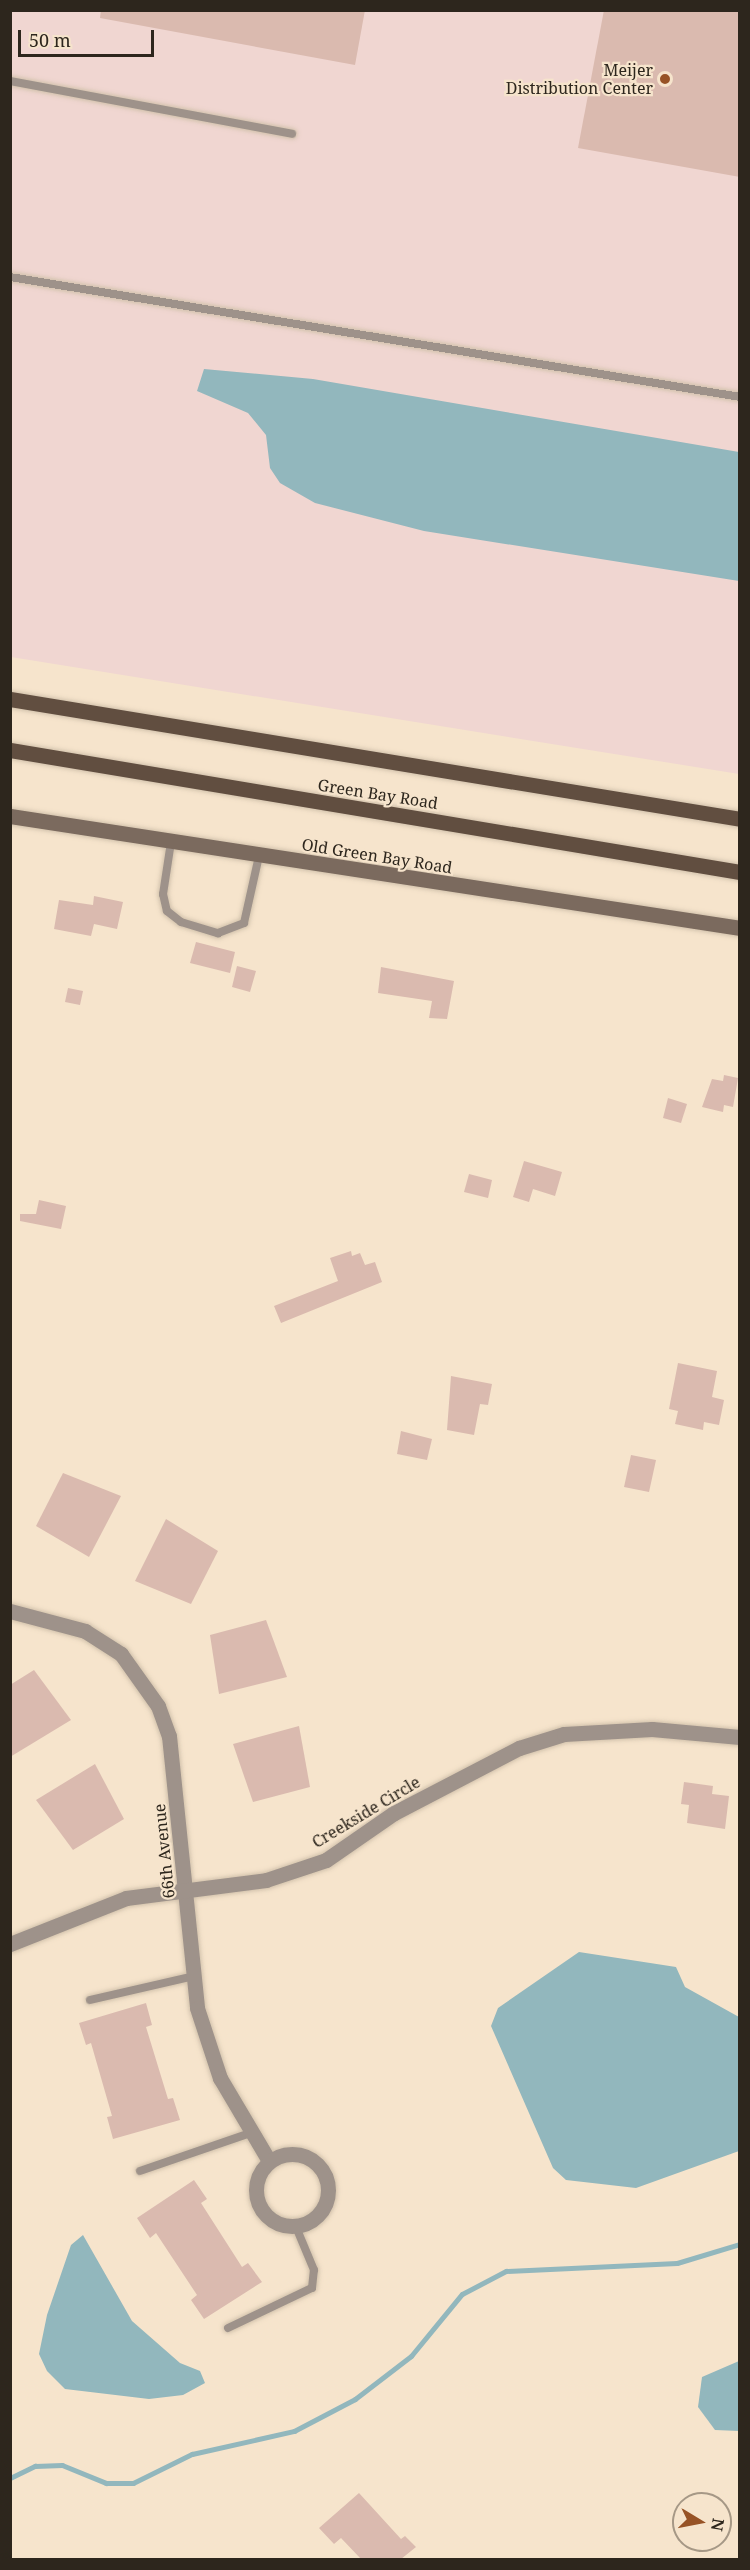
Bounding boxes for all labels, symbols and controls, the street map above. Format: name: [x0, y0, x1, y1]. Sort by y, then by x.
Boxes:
scale bar: [21, 18, 158, 56]
text: 50 m: [29, 28, 71, 52]
place label: Meijer Distribution Center: [506, 60, 653, 98]
marker: Meijer Distribution Center: [658, 72, 672, 86]
street label: Green Bay Road: [317, 775, 439, 813]
street label: Old Green Bay Road: [300, 835, 454, 877]
street label: Creekside Circle: [309, 1772, 423, 1852]
street label: 66th Avenue: [149, 1803, 179, 1899]
north arrow: [672, 2492, 732, 2552]
text: N: [706, 2517, 730, 2533]

